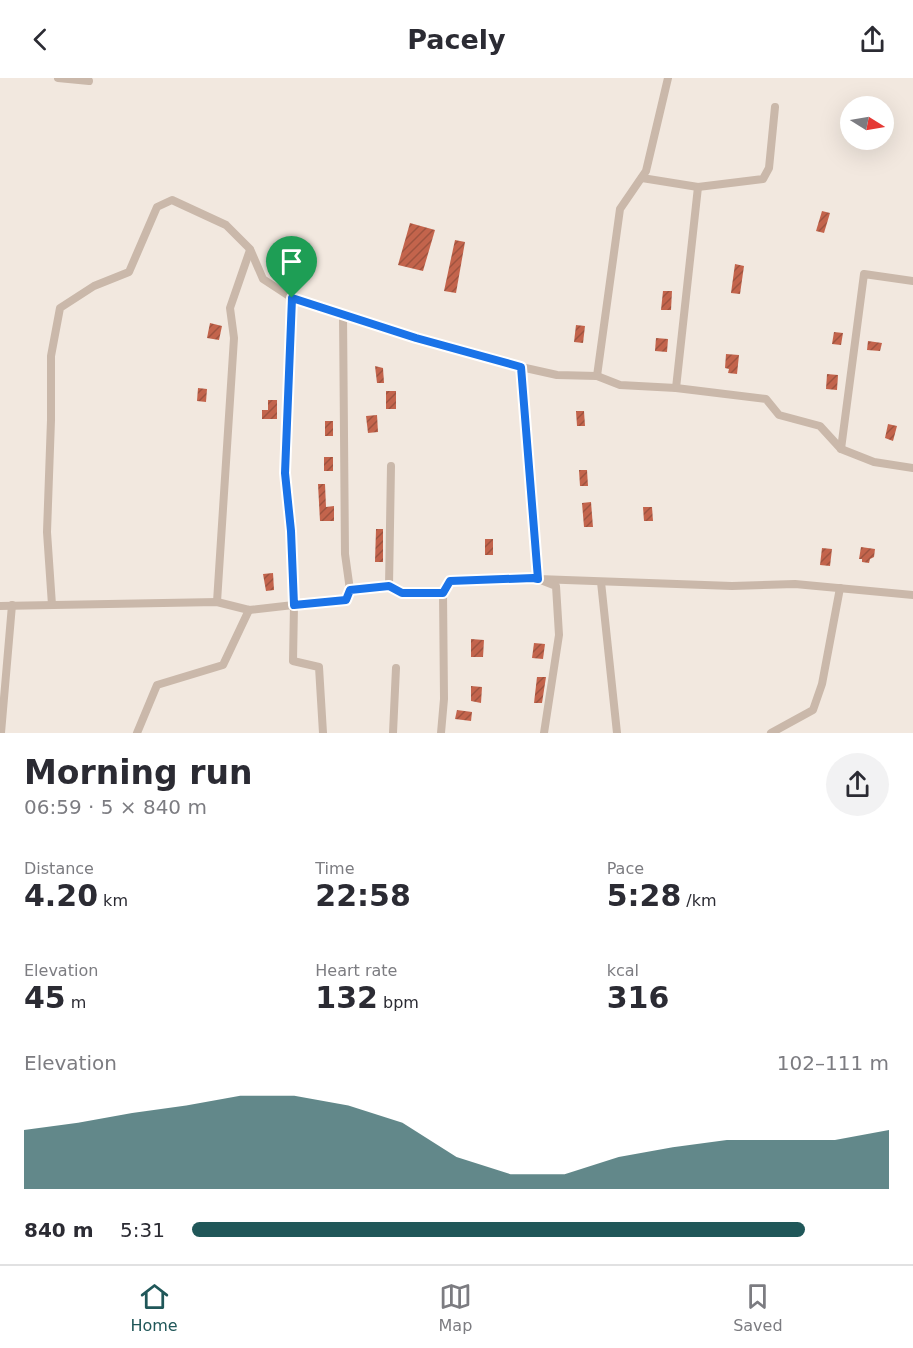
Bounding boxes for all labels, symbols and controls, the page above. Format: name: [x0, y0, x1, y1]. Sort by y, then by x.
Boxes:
icon: back: [24, 23, 57, 56]
icon: share: [856, 23, 889, 56]
text: Pacely: [407, 24, 506, 55]
north arrow: [840, 96, 894, 150]
map controls: [840, 96, 894, 150]
pin: [266, 236, 317, 298]
icon: arrive: [275, 245, 308, 278]
text: Morning run: [24, 753, 252, 792]
button: share: [826, 753, 889, 816]
text: 06:59 · 5 × 840 m: [24, 795, 207, 819]
text: Distance: [24, 859, 94, 878]
text: Time: [315, 859, 354, 878]
text: Pace: [607, 859, 644, 878]
text: 4.20: [24, 878, 98, 913]
text: 22:58: [315, 878, 411, 913]
text: 5:28: [607, 878, 681, 913]
text: km: [98, 891, 128, 910]
text: /km: [681, 891, 717, 910]
text: Elevation: [24, 961, 98, 980]
text: Heart rate: [315, 961, 397, 980]
text: kcal: [607, 961, 639, 980]
text: 45: [24, 980, 66, 1015]
text: 132: [315, 980, 378, 1015]
text: 316: [607, 980, 669, 1015]
text: m: [66, 993, 86, 1012]
text: bpm: [378, 993, 419, 1012]
text: Elevation: [24, 1051, 117, 1075]
text: 102–111 m: [777, 1051, 889, 1075]
text: 840 m: [24, 1218, 94, 1242]
text: 5:31: [120, 1218, 165, 1242]
tab: Home: [130, 1280, 178, 1335]
tab: Map: [439, 1280, 472, 1335]
tab: Saved: [733, 1280, 783, 1335]

